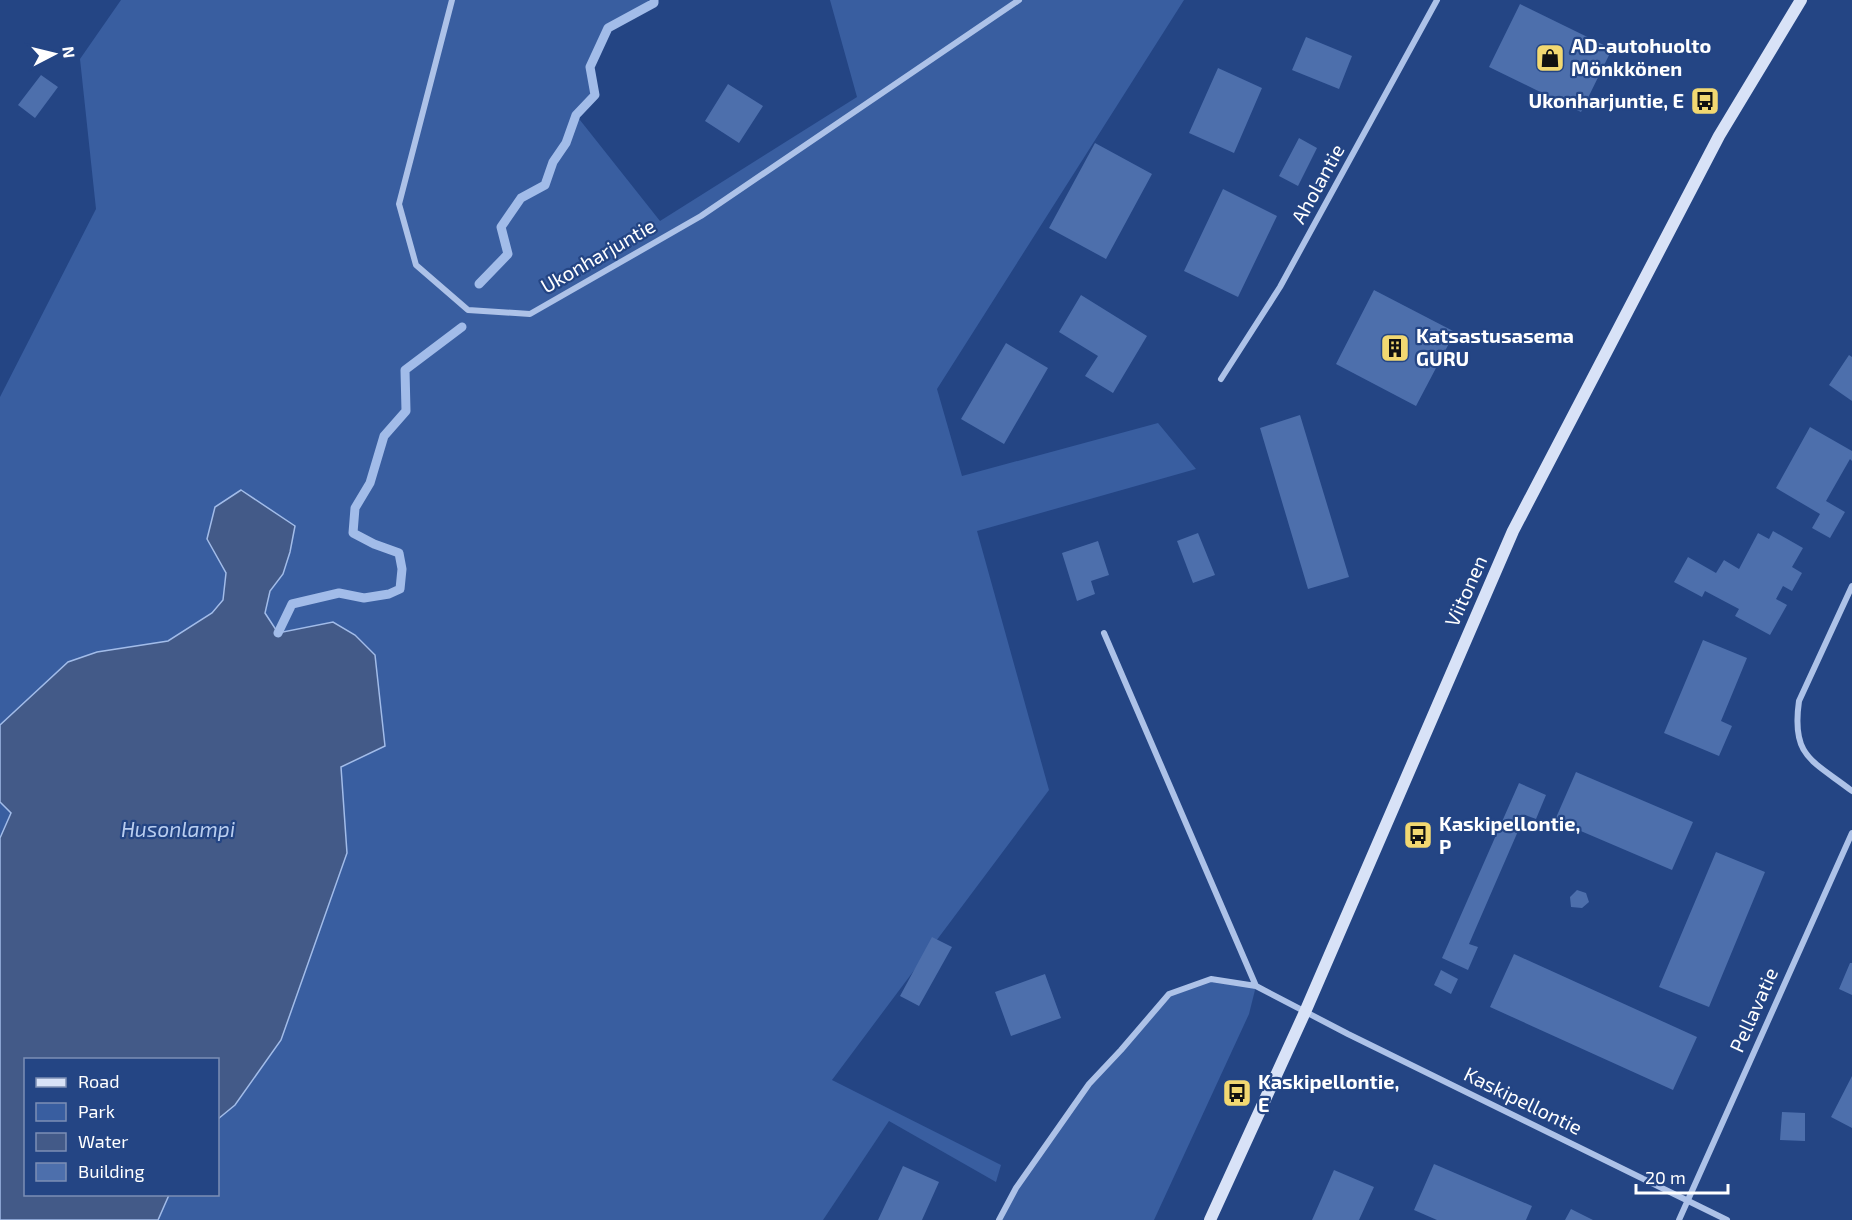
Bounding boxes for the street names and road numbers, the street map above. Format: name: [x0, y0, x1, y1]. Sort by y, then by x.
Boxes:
street label: Aholantie: [1285, 140, 1349, 228]
street label: Ukonharjuntie: [536, 213, 659, 298]
street label: Viitonen: [1439, 551, 1491, 630]
street label: Pellavatie: [1724, 964, 1782, 1056]
street label: Kaskipellontie: [1460, 1061, 1587, 1139]

